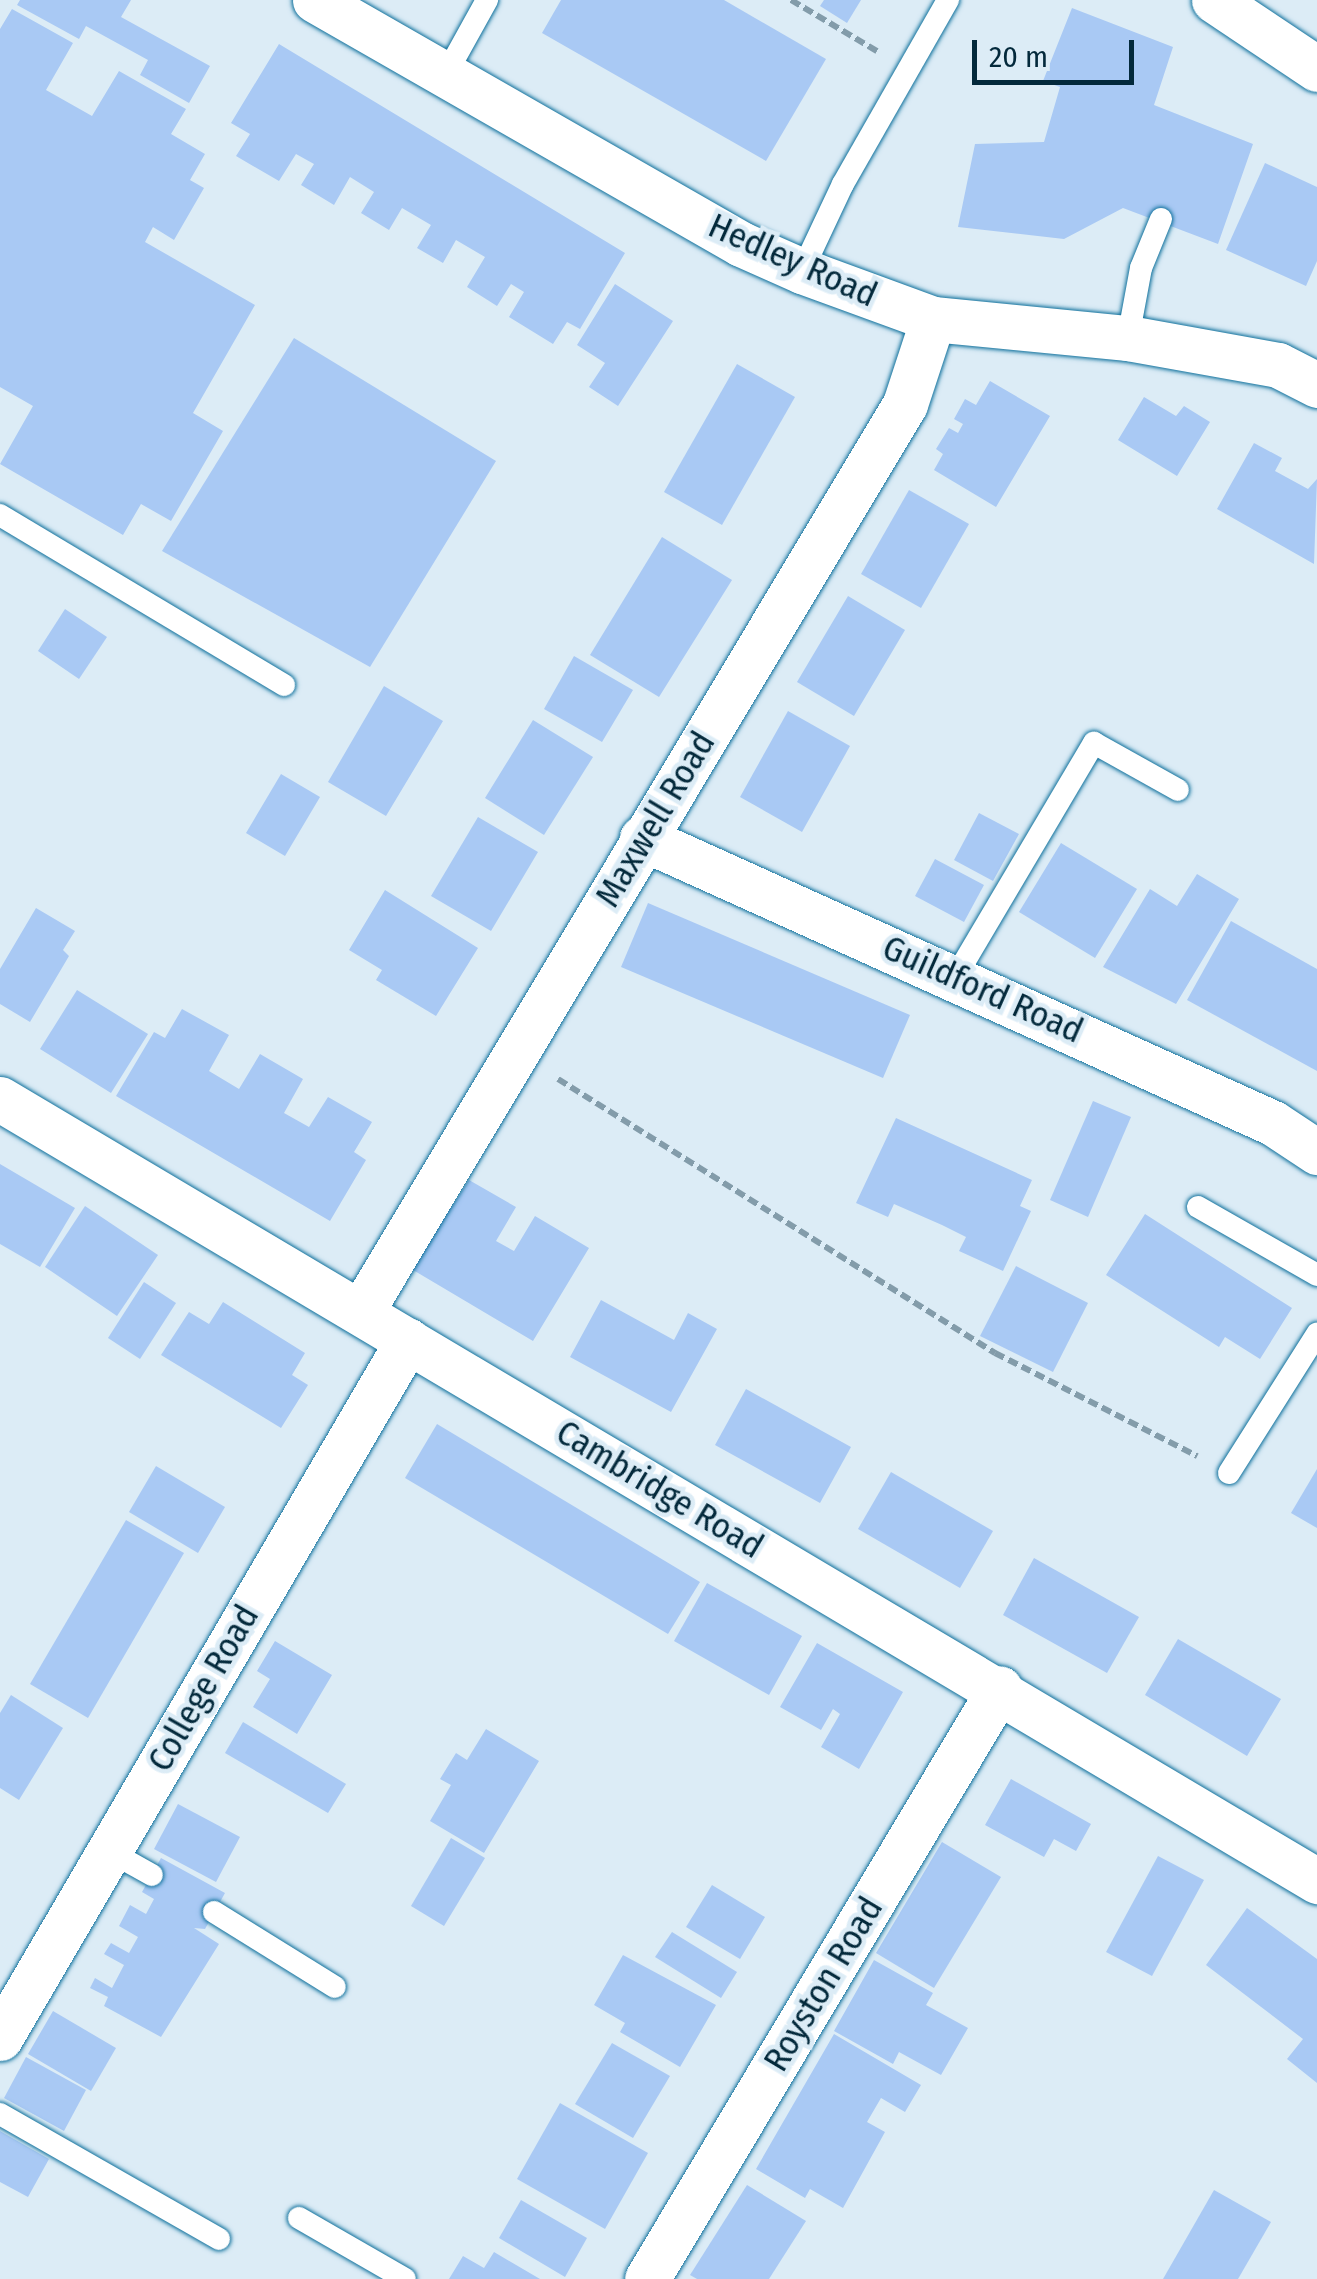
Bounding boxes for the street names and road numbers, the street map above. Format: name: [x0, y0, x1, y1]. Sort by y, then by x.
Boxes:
street label: Hedley Road: [702, 204, 884, 316]
street label: Maxwell Road: [586, 724, 724, 914]
street label: Guildford Road: [876, 926, 1090, 1052]
street label: Cambridge Road: [549, 1411, 771, 1567]
street label: College Road: [139, 1597, 267, 1779]
street label: Royston Road: [755, 1889, 891, 2079]

